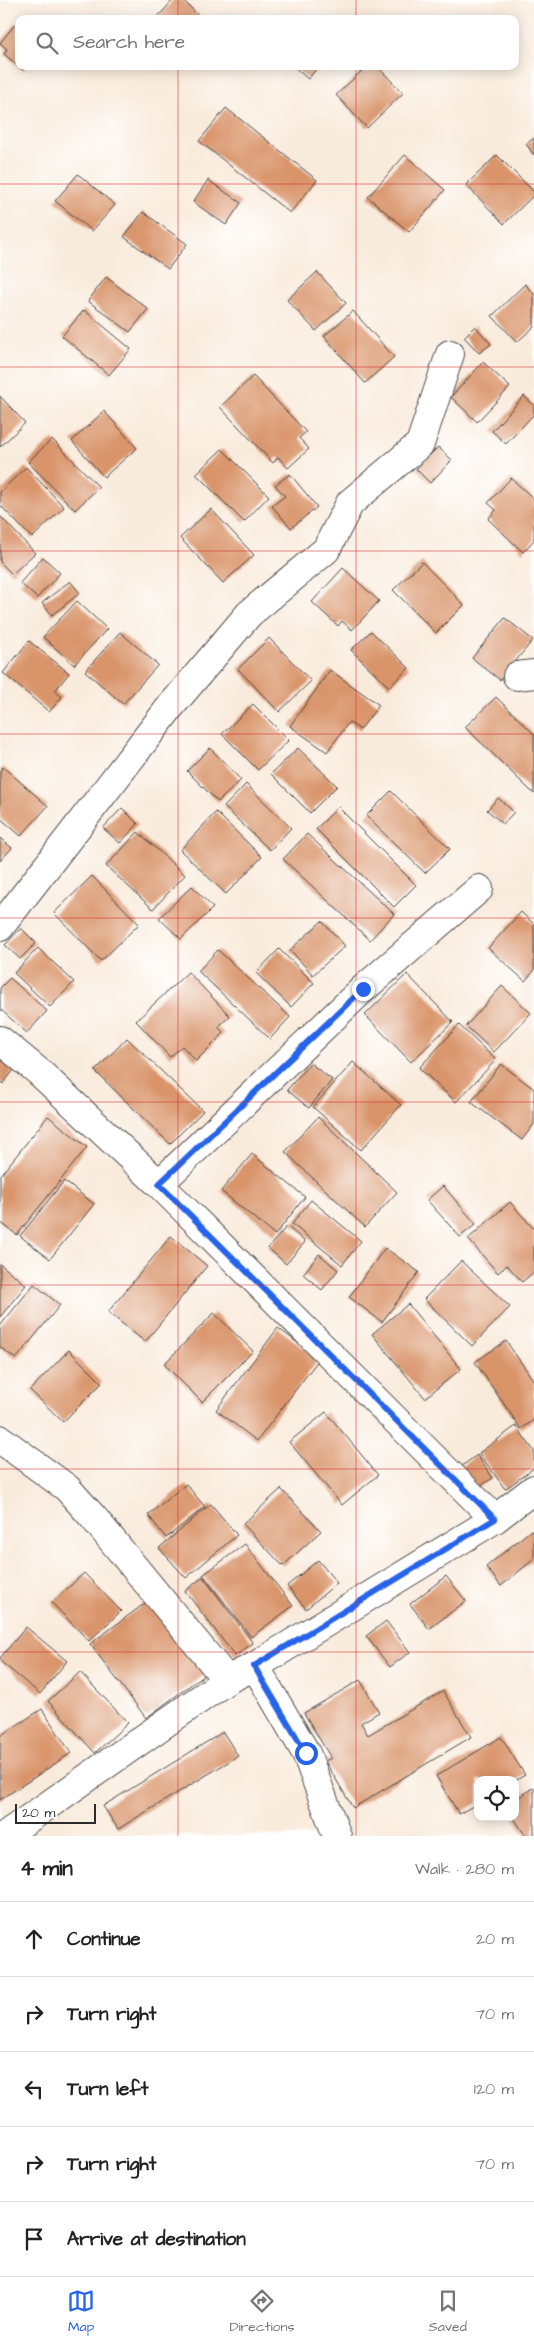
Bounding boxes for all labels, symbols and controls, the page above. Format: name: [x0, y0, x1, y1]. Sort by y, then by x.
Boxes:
search box: [15, 15, 519, 70]
icon: search: [33, 29, 61, 57]
text: Search here: [73, 29, 185, 56]
route end: [352, 978, 375, 1001]
route start: [295, 1742, 318, 1765]
map controls: [474, 1776, 519, 1821]
button: locate: [474, 1776, 519, 1821]
scale bar: [15, 1801, 96, 1824]
text: 20 m: [22, 1803, 55, 1823]
text: 4 min: [20, 1854, 73, 1883]
text: Walk · 280 m: [415, 1858, 514, 1880]
icon: ahead: [20, 1925, 48, 1953]
text: Continue: [67, 1926, 141, 1953]
text: 20 m: [476, 1928, 514, 1950]
icon: right: [20, 2000, 48, 2028]
text: Turn right: [67, 2001, 156, 2028]
text: 70 m: [475, 2003, 514, 2025]
icon: left: [20, 2075, 48, 2103]
text: Turn left: [67, 2076, 148, 2103]
text: 120 m: [474, 2078, 514, 2100]
icon: right: [20, 2150, 48, 2178]
text: Turn right: [67, 2151, 156, 2178]
text: 70 m: [475, 2153, 514, 2175]
icon: arrive: [20, 2225, 48, 2253]
text: Arrive at destination: [67, 2226, 246, 2253]
tab: Map: [67, 2287, 95, 2337]
tab: Directions: [229, 2287, 294, 2337]
tab: Saved: [429, 2287, 467, 2337]

